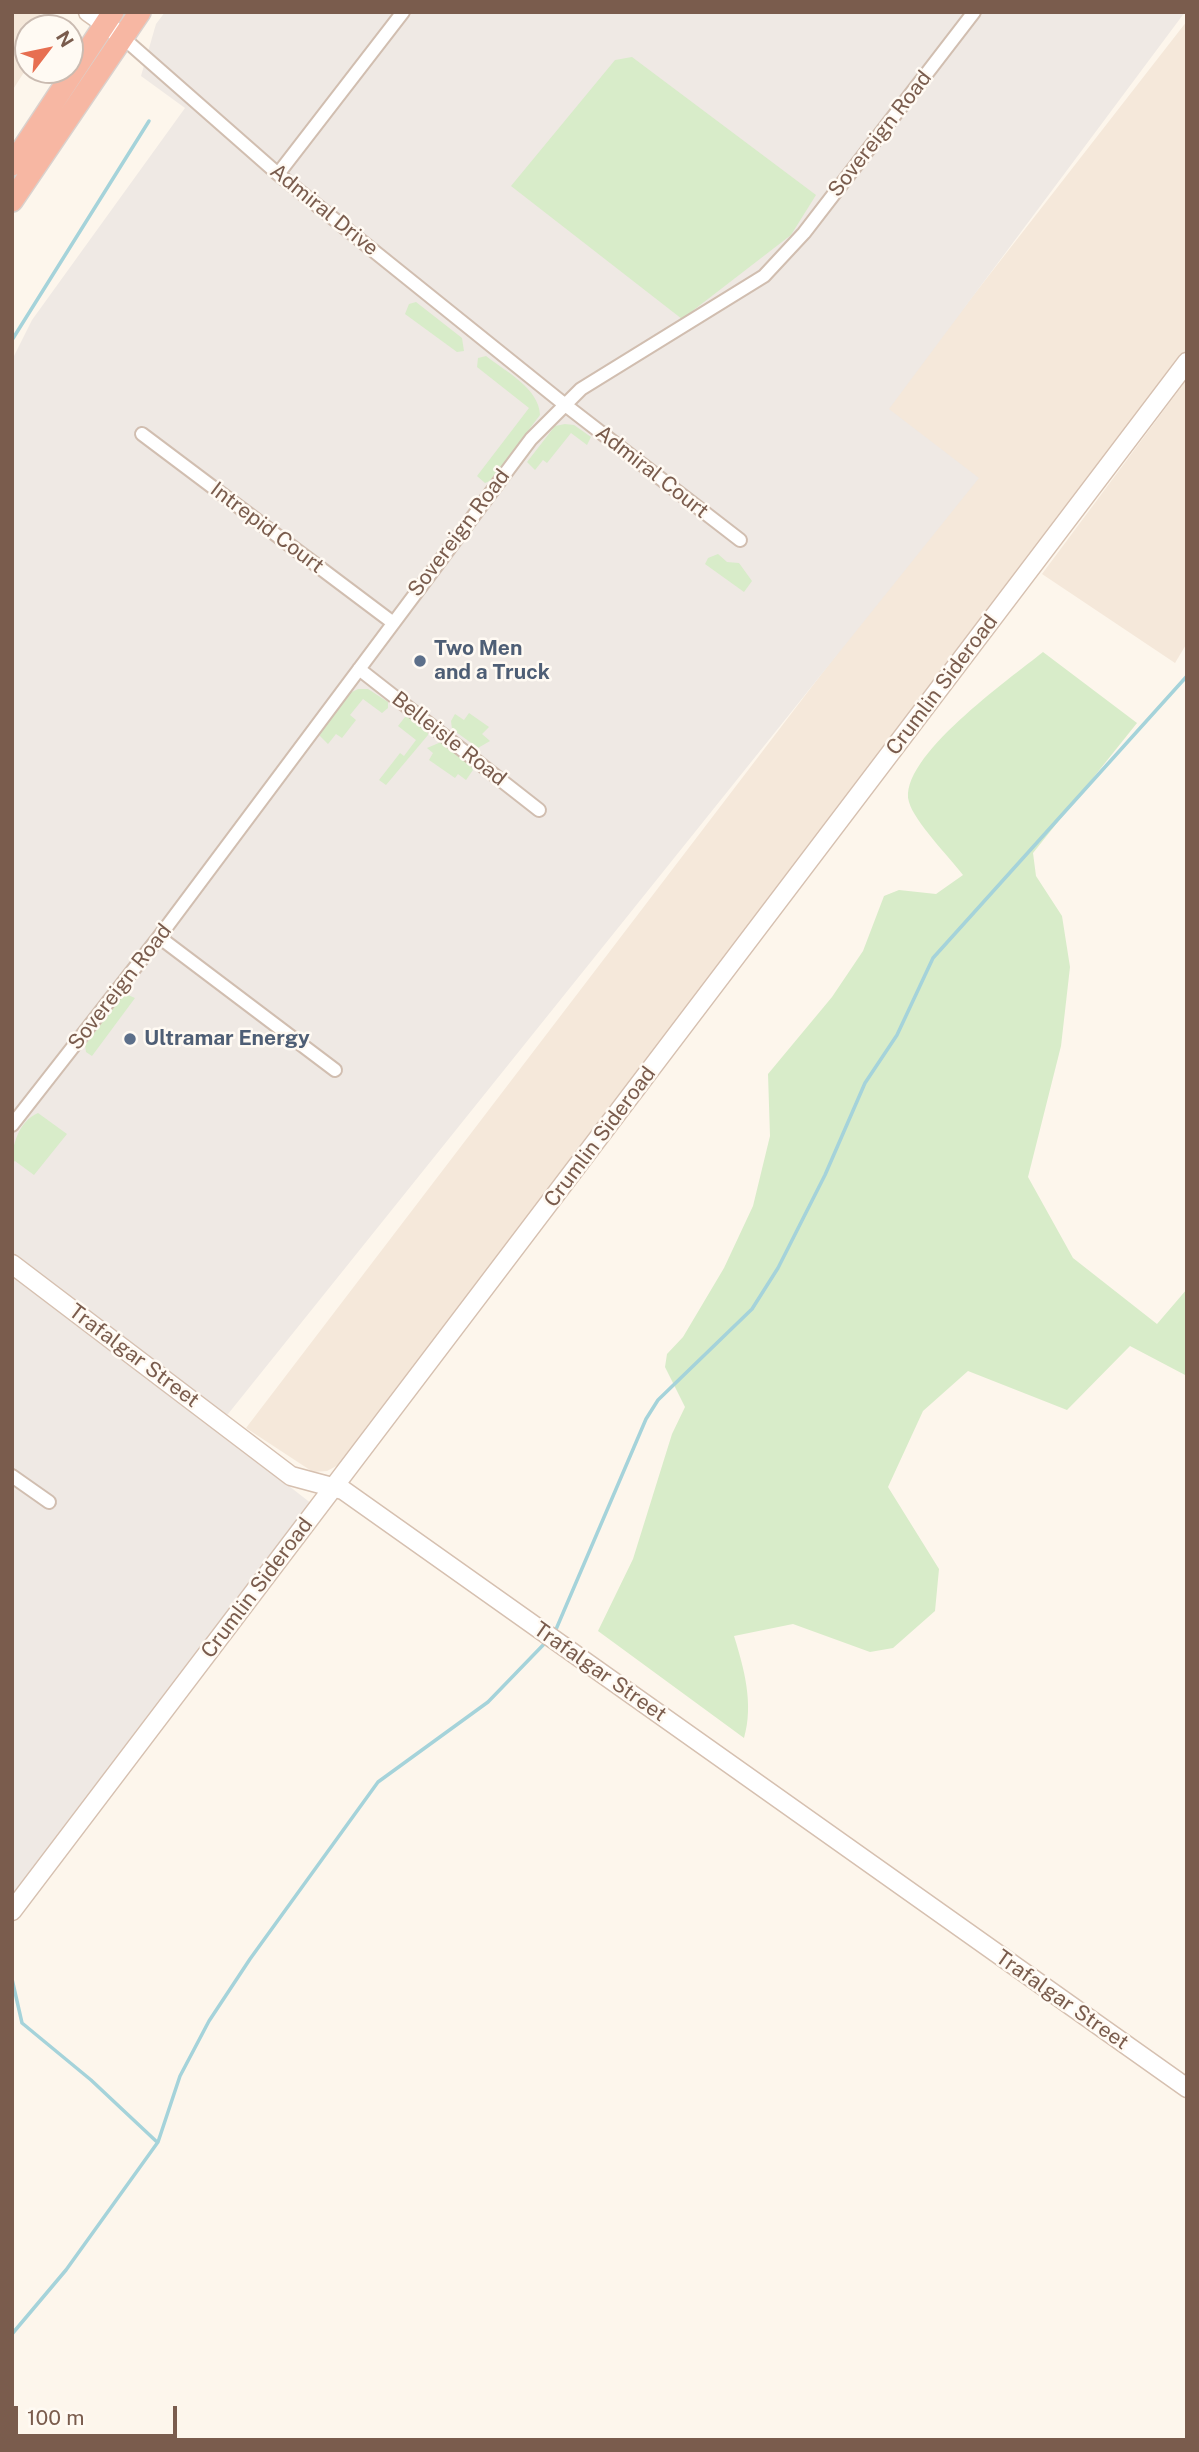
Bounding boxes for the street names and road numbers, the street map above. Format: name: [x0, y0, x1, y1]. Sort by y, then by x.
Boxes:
street label: Sovereign Road: [823, 66, 937, 202]
street label: Admiral Drive: [265, 159, 383, 261]
street label: Admiral Court: [591, 420, 713, 524]
street label: Sovereign Road: [403, 464, 515, 602]
street label: Intrepid Court: [205, 477, 329, 579]
street label: Crumlin Sideroad: [881, 610, 1003, 760]
street label: Belleisle Road: [387, 687, 511, 791]
street label: Sovereign Road: [63, 919, 177, 1055]
street label: Crumlin Sideroad: [539, 1062, 661, 1212]
street label: Trafalgar Street: [64, 1299, 204, 1413]
street label: Crumlin Sideroad: [196, 1513, 318, 1663]
street label: Trafalgar Street: [529, 1617, 671, 1727]
street label: Trafalgar Street: [991, 1945, 1133, 2055]

